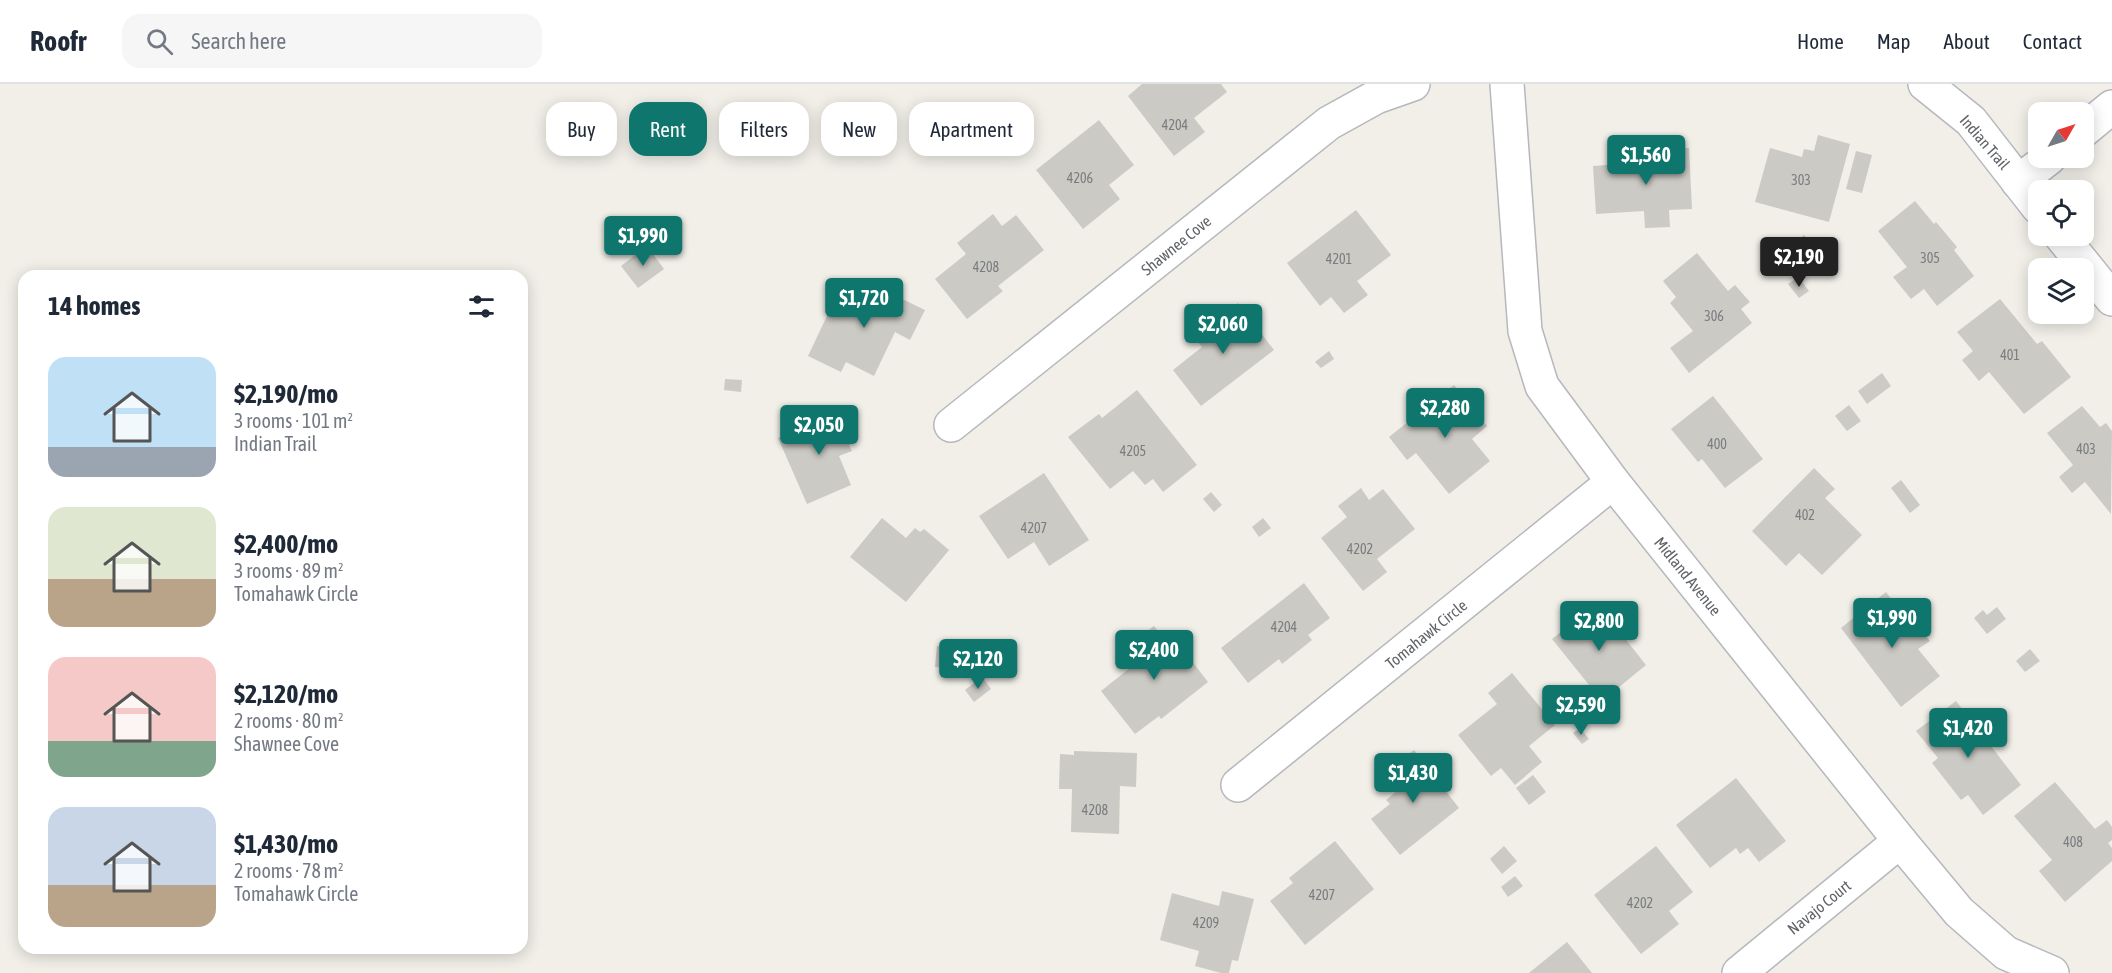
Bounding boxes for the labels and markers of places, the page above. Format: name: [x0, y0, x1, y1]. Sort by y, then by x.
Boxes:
pin: $1,560: [1597, 135, 1695, 186]
pin: $1,990: [594, 216, 692, 267]
pin: $2,190: [1750, 237, 1848, 288]
pin: $1,720: [815, 278, 913, 329]
pin: $2,060: [1174, 304, 1272, 355]
pin: $2,280: [1396, 388, 1494, 439]
pin: $2,050: [770, 405, 868, 456]
pin: $1,990: [1843, 598, 1941, 649]
pin: $2,800: [1550, 601, 1648, 652]
pin: $2,400: [1105, 630, 1203, 681]
pin: $2,120: [929, 639, 1027, 690]
pin: $2,590: [1532, 685, 1630, 736]
pin: $1,420: [1919, 708, 2017, 759]
pin: $1,430: [1364, 753, 1462, 804]

